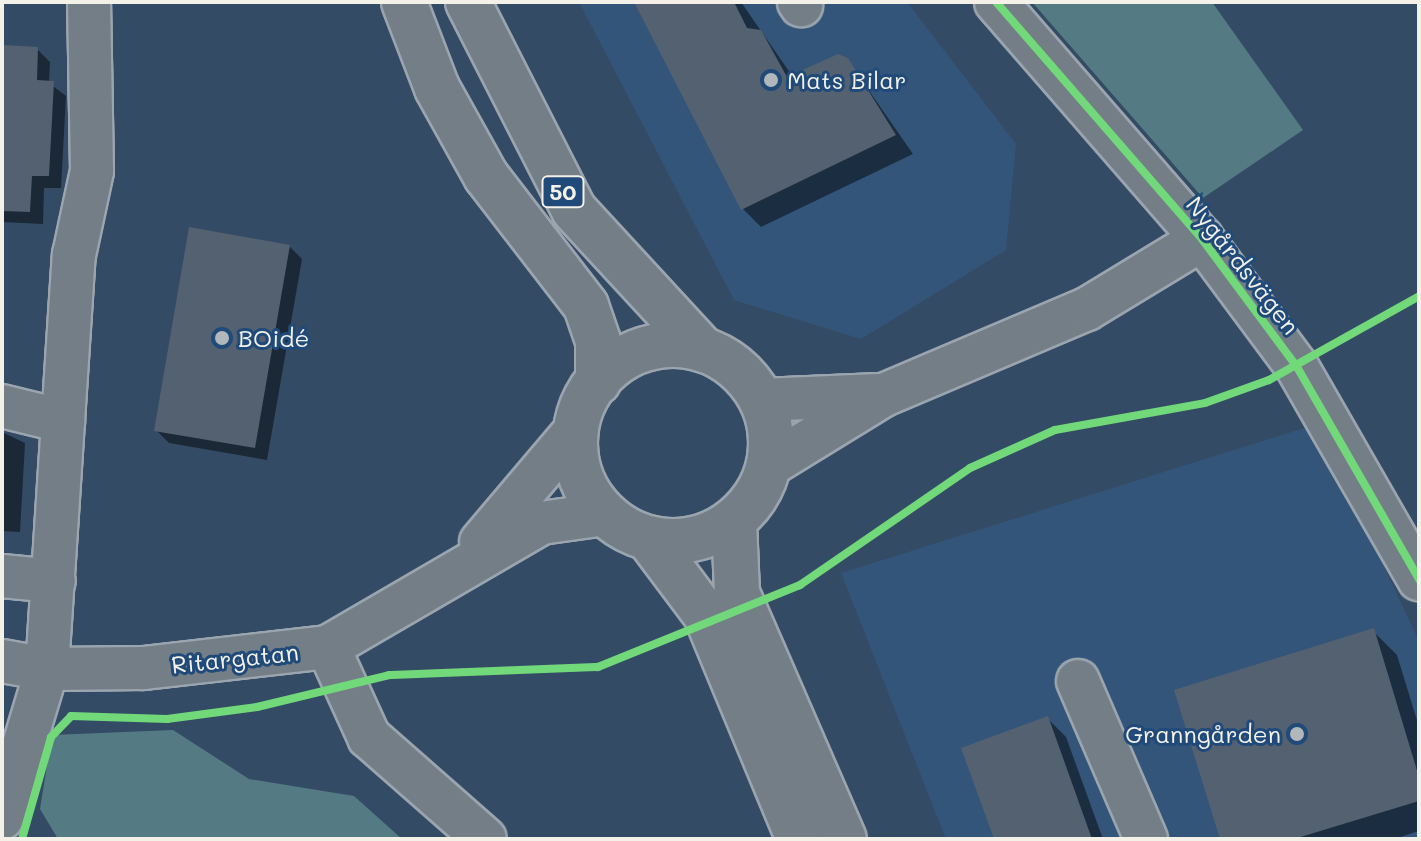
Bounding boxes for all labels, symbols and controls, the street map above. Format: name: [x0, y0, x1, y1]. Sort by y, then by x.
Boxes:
place label: Mats Bilar: [787, 66, 906, 94]
marker: Mats Bilar: [762, 71, 780, 89]
road number: 50: [541, 174, 585, 210]
street label: Nygårdsvägen: [1180, 190, 1306, 340]
place label: BOidé: [238, 324, 309, 352]
marker: BOidé: [213, 329, 231, 347]
street label: Ritargatan: [170, 637, 300, 679]
place label: Granngården: [1125, 720, 1281, 748]
marker: Granngården: [1288, 725, 1306, 743]

